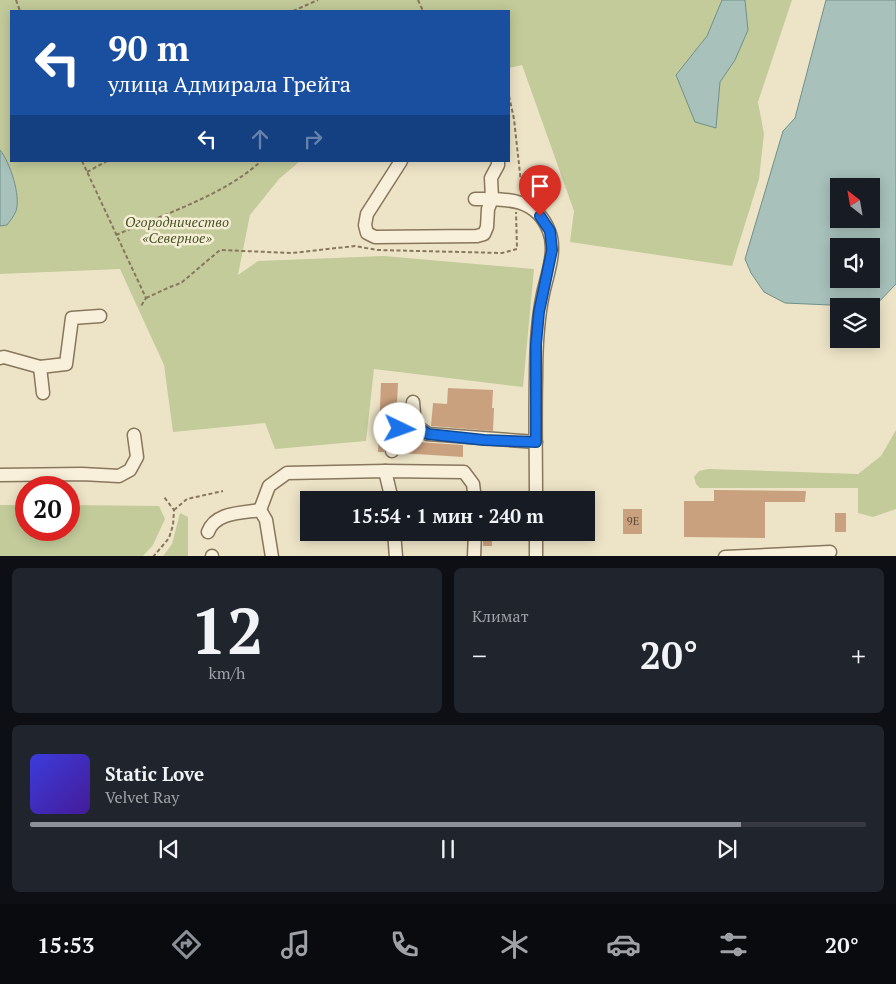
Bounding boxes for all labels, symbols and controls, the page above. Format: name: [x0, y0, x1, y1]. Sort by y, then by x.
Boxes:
text: 90 m: [108, 25, 189, 71]
icon: left: [25, 30, 90, 95]
text: улица Адмирала Грейга: [108, 69, 351, 98]
icon: left: [193, 125, 221, 153]
icon: ahead: [246, 125, 274, 153]
icon: right: [299, 125, 327, 153]
pin: [519, 165, 561, 216]
icon: arrive: [526, 172, 554, 200]
north arrow: [830, 178, 880, 228]
map controls: [830, 178, 880, 348]
park label: Огородничество «Северное»: [125, 212, 229, 247]
button: sound: [830, 238, 880, 288]
button: layers: [830, 298, 880, 348]
position arrow: [373, 402, 425, 454]
speed limit sign: 20: [15, 476, 80, 541]
text: 15:54 · 1 мин · 240 m: [351, 503, 544, 528]
house number: 9Е: [627, 514, 639, 528]
text: 12: [190, 586, 264, 673]
text: Климат: [472, 605, 529, 627]
text: 20°: [640, 630, 698, 680]
text: −: [472, 637, 487, 674]
text: +: [851, 637, 866, 674]
text: km/h: [209, 662, 245, 684]
text: Static Love: [105, 761, 204, 786]
text: Velvet Ray: [105, 786, 179, 808]
icon: previous: [155, 835, 183, 863]
icon: pause: [434, 835, 462, 863]
icon: next: [713, 835, 741, 863]
icon: directions: [169, 927, 204, 962]
icon: music: [278, 927, 313, 962]
icon: phone: [387, 927, 422, 962]
icon: climate: [497, 927, 532, 962]
icon: car: [606, 927, 641, 962]
icon: filters: [716, 927, 751, 962]
text: 15:53: [37, 930, 94, 959]
text: 20°: [825, 930, 859, 959]

